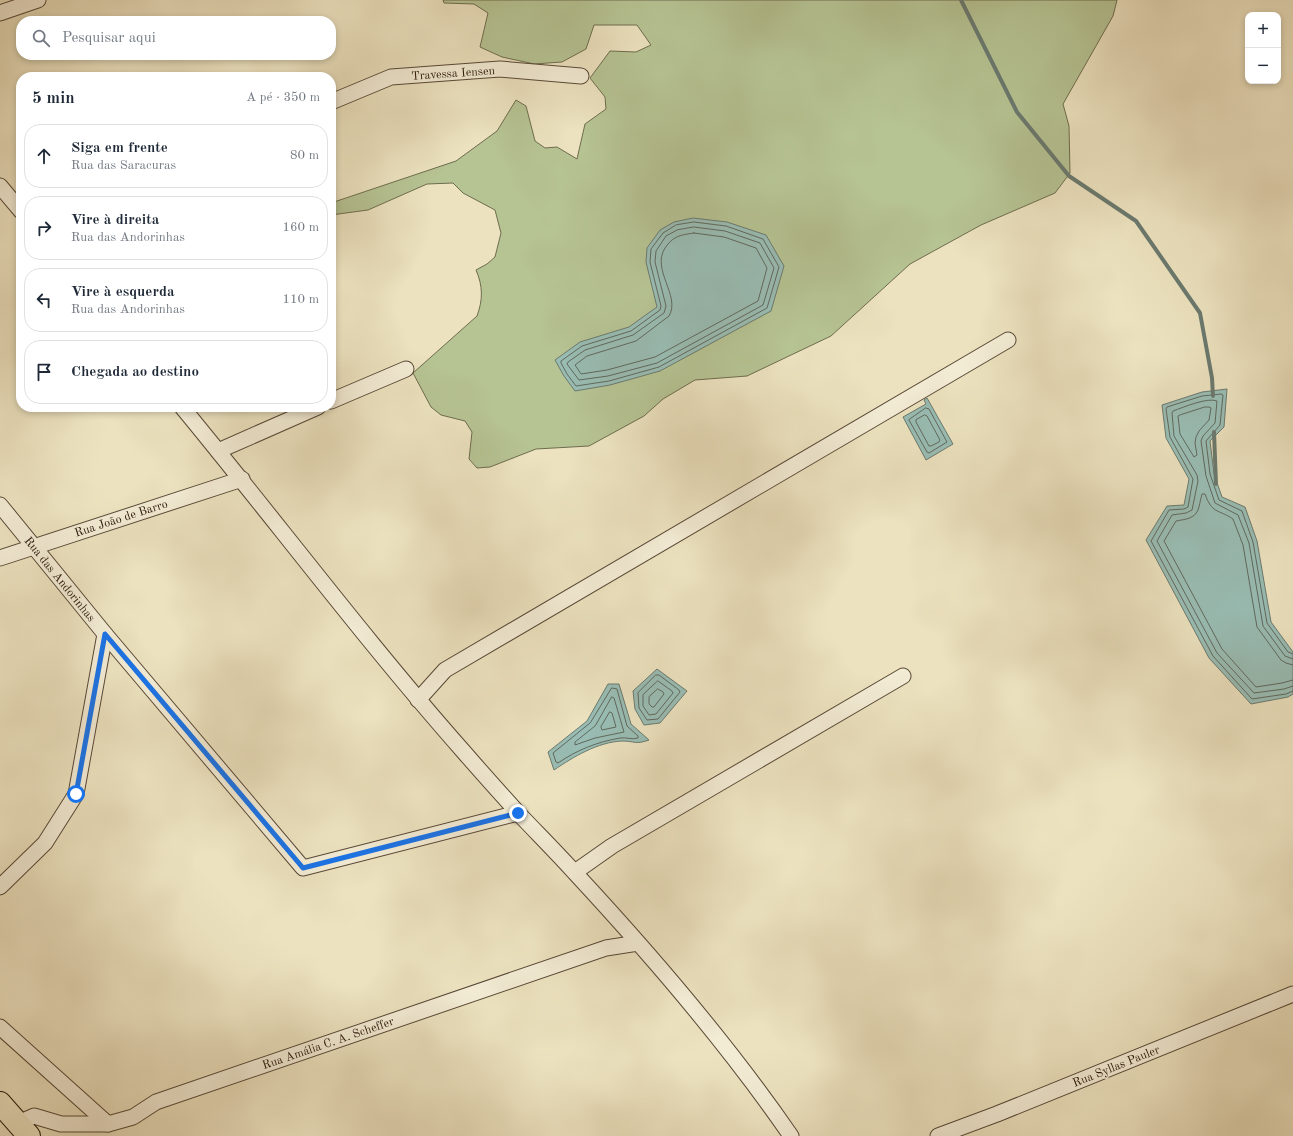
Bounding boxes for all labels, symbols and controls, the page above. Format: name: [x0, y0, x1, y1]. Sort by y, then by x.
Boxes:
map controls: [1245, 12, 1281, 84]
button: +: [1245, 12, 1281, 48]
search box: [16, 16, 336, 60]
icon: search: [30, 27, 52, 49]
text: Pesquisar aqui: [62, 31, 156, 46]
button: −: [1245, 48, 1281, 84]
street label: Travessa Iensen: [411, 65, 496, 83]
text: 5 min: [32, 90, 75, 107]
text: A pé · 350 m: [246, 91, 320, 104]
text: Siga em frente: [71, 141, 168, 156]
icon: ahead: [33, 145, 55, 167]
text: 80 m: [290, 149, 319, 162]
text: Rua das Saracuras: [71, 159, 176, 172]
text: Vire à direita: [71, 213, 159, 228]
icon: right: [33, 217, 55, 239]
text: 160 m: [282, 221, 319, 234]
text: Rua das Andorinhas: [71, 231, 185, 244]
text: Vire à esquerda: [71, 285, 175, 300]
icon: left: [33, 289, 55, 311]
text: 110 m: [282, 293, 319, 306]
text: Rua das Andorinhas: [71, 303, 185, 316]
icon: arrive: [33, 361, 55, 383]
text: Chegada ao destino: [71, 365, 199, 380]
street label: Rua João de Barro: [73, 498, 169, 540]
street label: Rua das Andorinhas: [21, 535, 97, 624]
route start: [67, 785, 85, 803]
route end: [509, 804, 527, 822]
street label: Rua Amália C. A. Scheffer: [261, 1016, 396, 1072]
street label: Rua Syllas Pauler: [1071, 1044, 1162, 1090]

